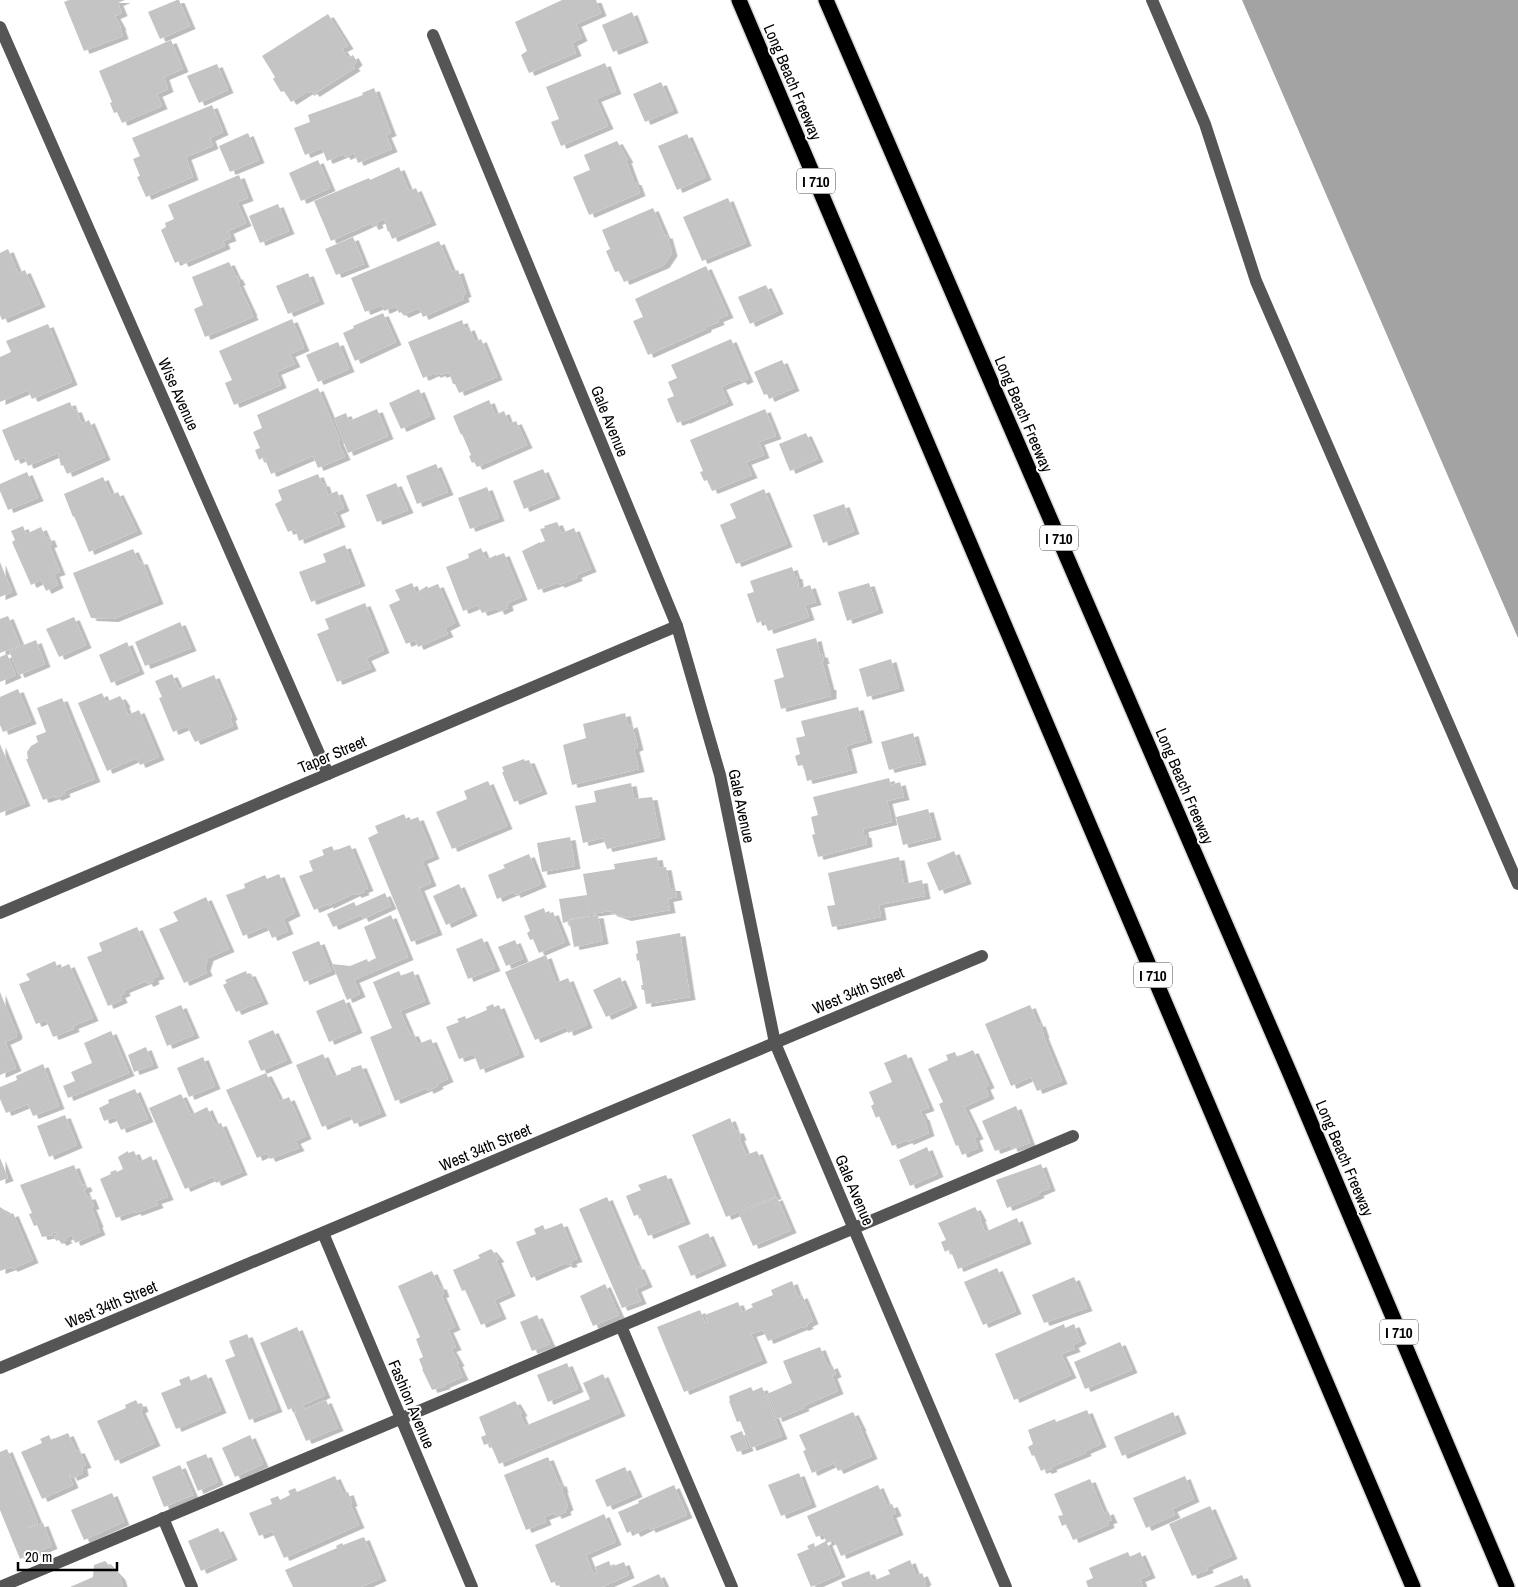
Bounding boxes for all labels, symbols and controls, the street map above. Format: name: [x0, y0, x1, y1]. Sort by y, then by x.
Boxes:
street label: Long Beach Freeway: [759, 21, 828, 144]
road number: I 710: [797, 168, 835, 194]
street label: Long Beach Freeway: [990, 353, 1059, 476]
street label: Wise Avenue: [153, 354, 205, 434]
street label: Gale Avenue: [586, 382, 634, 460]
road number: I 710: [1040, 526, 1078, 550]
street label: Long Beach Freeway: [1151, 725, 1220, 848]
street label: Taper Street: [295, 730, 370, 778]
street label: Gale Avenue: [723, 767, 761, 845]
street label: West 34th Street: [809, 961, 907, 1019]
road number: I 710: [1134, 962, 1172, 988]
street label: Long Beach Freeway: [1311, 1097, 1380, 1220]
street label: West 34th Street: [436, 1118, 534, 1176]
street label: Gale Avenue: [830, 1151, 880, 1229]
street label: West 34th Street: [62, 1275, 160, 1333]
road number: I 710: [1380, 1320, 1418, 1344]
street label: Fashion Avenue: [384, 1356, 440, 1452]
scale bar: [18, 1540, 116, 1572]
text: 20 m: [25, 1546, 52, 1567]

